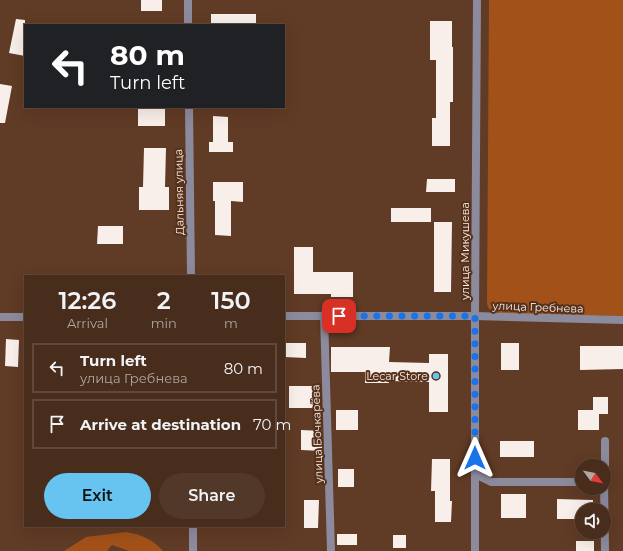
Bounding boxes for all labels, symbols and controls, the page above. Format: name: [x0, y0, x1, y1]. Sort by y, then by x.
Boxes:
text: 80 m: [110, 38, 185, 72]
icon: left: [44, 40, 96, 92]
text: Turn left: [110, 72, 185, 94]
street label: Дальняя улица: [171, 149, 187, 235]
street label: улица Микушева: [458, 202, 472, 301]
text: 12:26: [58, 286, 116, 315]
text: 2: [157, 286, 171, 315]
text: 150: [211, 286, 251, 315]
street label: улица Гребнева: [491, 298, 584, 316]
pin: [322, 299, 356, 333]
icon: arrive: [328, 305, 350, 327]
text: Arrival: [67, 315, 108, 331]
text: min: [151, 315, 177, 331]
text: m: [224, 315, 238, 331]
text: Turn left: [80, 351, 147, 370]
icon: left: [46, 357, 68, 379]
text: 80 m: [224, 359, 263, 378]
place label: Lecar Store: [366, 369, 428, 383]
text: улица Гребнева: [80, 370, 188, 386]
marker: Lecar Store: [431, 371, 441, 381]
street label: улица Бочкарёва: [308, 384, 326, 485]
icon: arrive: [46, 413, 68, 435]
text: Arrive at destination: [80, 415, 241, 434]
text: 70 m: [253, 415, 291, 434]
position arrow: [454, 437, 496, 479]
north arrow: [575, 459, 611, 495]
map controls: [575, 459, 611, 539]
button: Exit: [44, 473, 151, 519]
button: Share: [159, 473, 265, 519]
button: sound: [575, 503, 611, 539]

